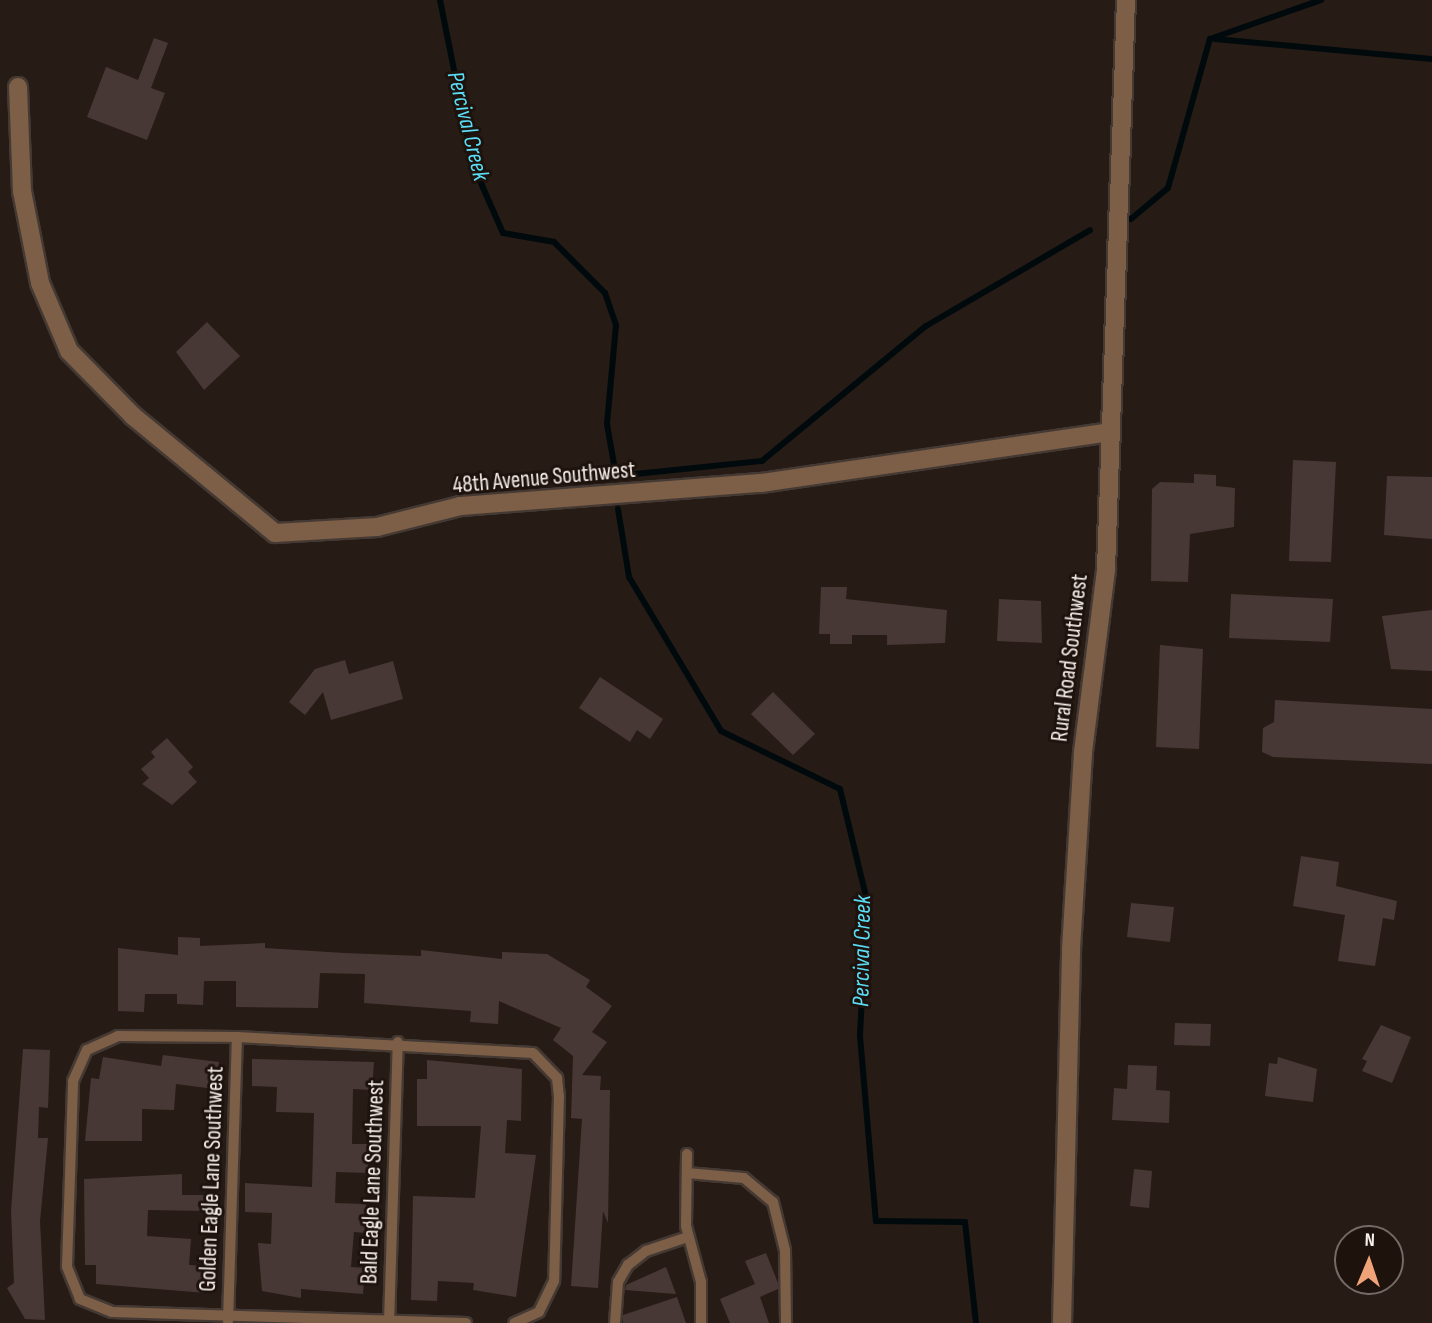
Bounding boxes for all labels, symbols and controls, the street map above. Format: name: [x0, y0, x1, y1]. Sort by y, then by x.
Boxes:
water label: Percival Creek: [441, 68, 495, 184]
street label: 48th Avenue Southwest: [451, 456, 637, 500]
street label: Rural Road Southwest: [1046, 573, 1094, 743]
water label: Percival Creek: [847, 895, 877, 1007]
street label: Golden Eagle Lane Southwest: [194, 1066, 230, 1292]
street label: Bald Eagle Lane Southwest: [356, 1079, 390, 1285]
north arrow: [1334, 1225, 1404, 1295]
text: N: [1364, 1229, 1375, 1252]

